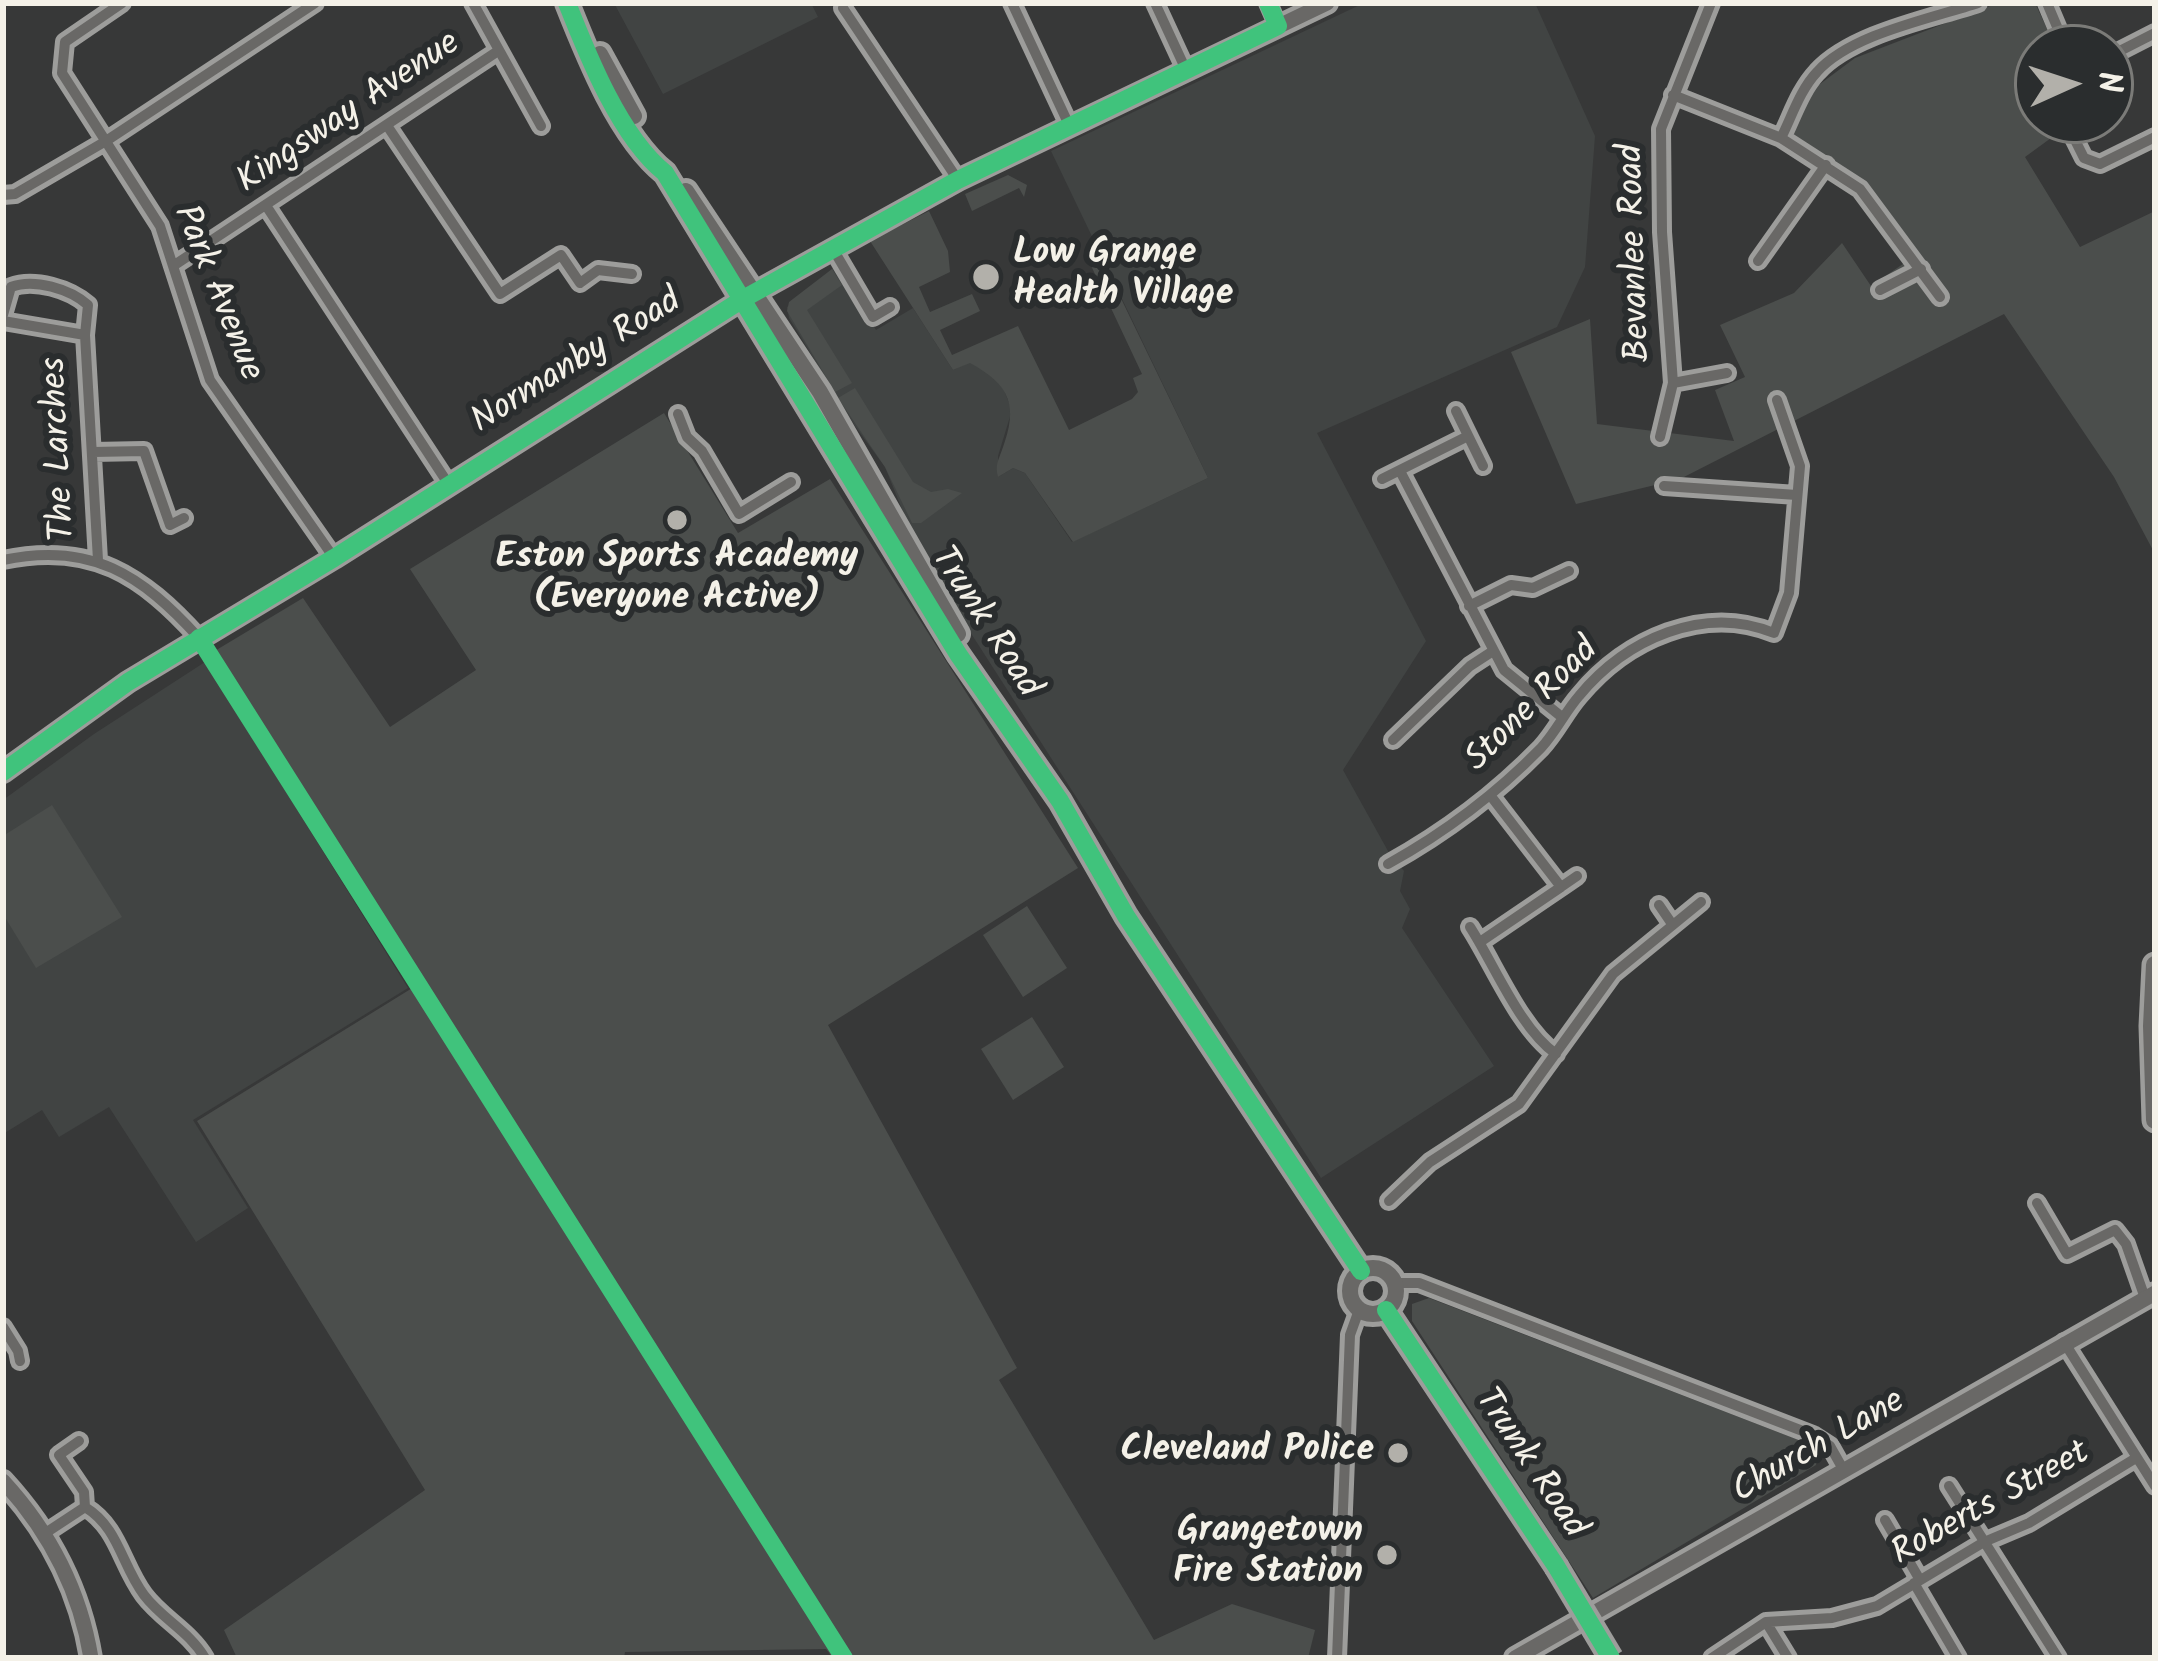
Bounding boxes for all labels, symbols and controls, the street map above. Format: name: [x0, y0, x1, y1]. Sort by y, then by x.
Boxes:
street label: Kingsway Avenue: [230, 24, 470, 206]
north arrow: [2014, 24, 2134, 144]
text: N: [2080, 70, 2134, 94]
street label: Bevanlee Road: [1613, 143, 1663, 363]
street label: Park Avenue: [160, 200, 270, 388]
place label: Low Grange Health Village: [1013, 234, 1233, 319]
marker: Low Grange Health Village: [970, 261, 1002, 293]
street label: Normanby Road: [465, 282, 691, 446]
street label: The Larches: [36, 356, 88, 542]
marker: Eston Sports Academy (Everyone Active): [664, 507, 690, 533]
place label: Eston Sports Academy (Everyone Active): [496, 538, 858, 623]
street label: Trunk Road: [918, 540, 1048, 708]
street label: Stone Road: [1458, 631, 1610, 783]
street label: Trunk Road: [1462, 1382, 1594, 1548]
street label: Church Lane: [1726, 1382, 1914, 1516]
place label: Cleveland Police: [1120, 1431, 1374, 1475]
street label: Roberts Street: [1886, 1434, 2098, 1578]
marker: Cleveland Police: [1385, 1440, 1411, 1466]
place label: Grangetown Fire Station: [1173, 1512, 1363, 1597]
marker: Grangetown Fire Station: [1374, 1542, 1400, 1568]

